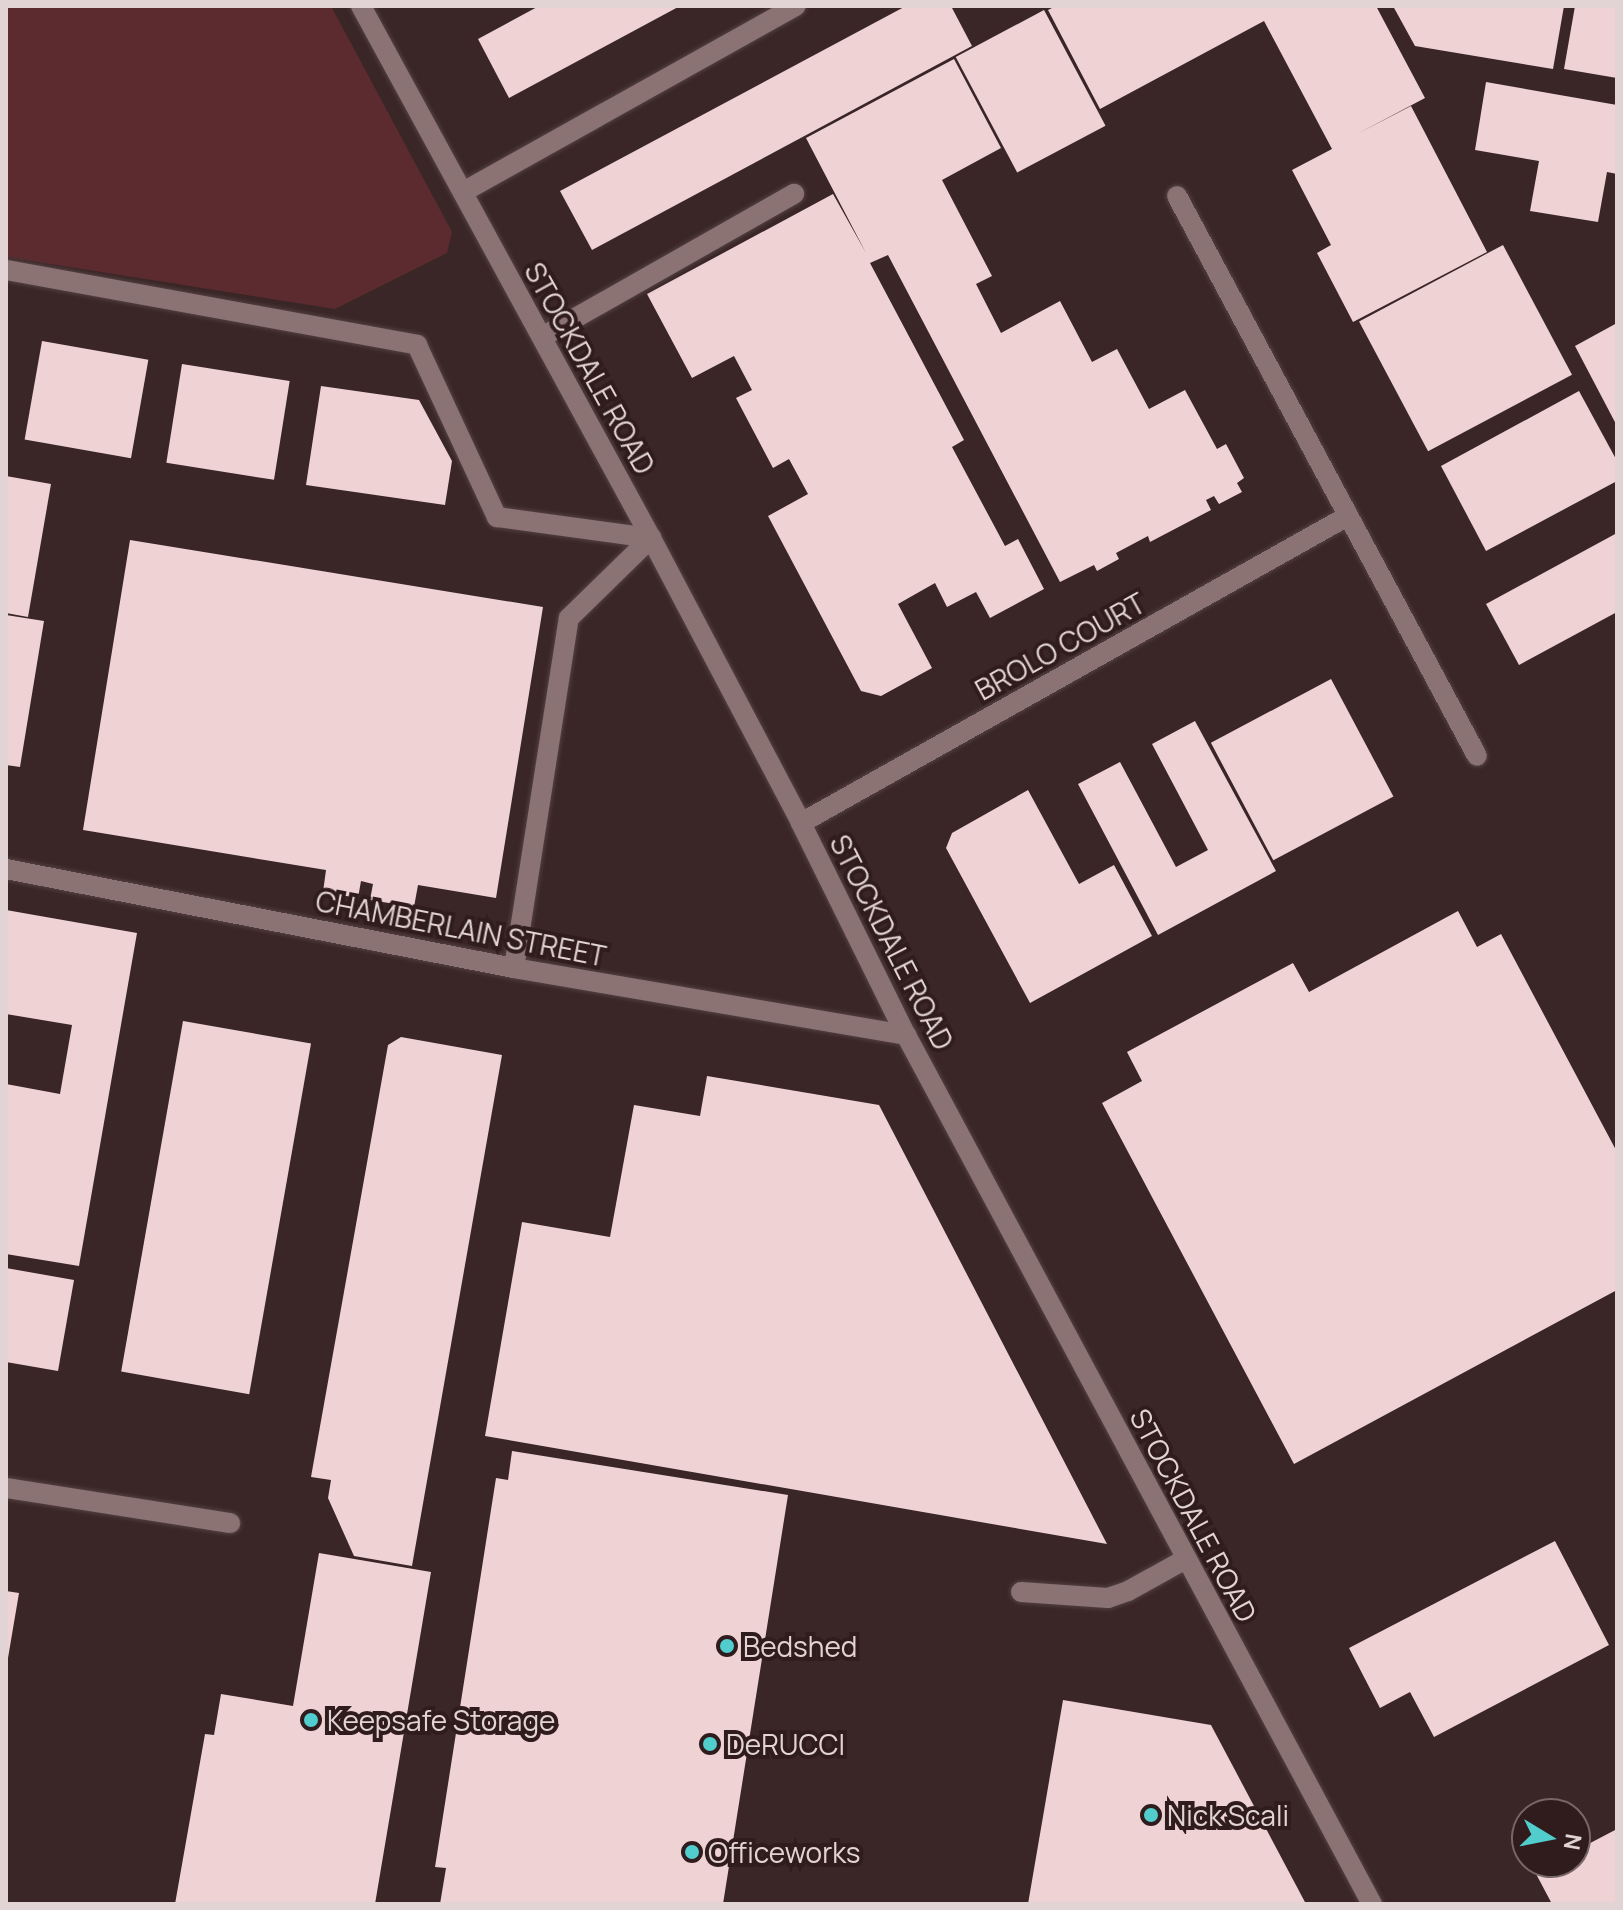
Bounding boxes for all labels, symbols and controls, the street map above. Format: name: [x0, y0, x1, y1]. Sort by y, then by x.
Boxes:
street label: STOCKDALE ROAD: [518, 256, 662, 480]
street label: BROLO COURT: [969, 585, 1151, 707]
street label: STOCKDALE ROAD: [823, 829, 961, 1055]
street label: CHAMBERLAIN STREET: [313, 883, 609, 973]
street label: STOCKDALE ROAD: [1124, 1403, 1264, 1627]
place label: Bedshed: [743, 1629, 857, 1663]
marker: Bedshed: [718, 1637, 736, 1655]
place label: Keepsafe Storage: [327, 1703, 555, 1737]
marker: Keepsafe Storage: [302, 1711, 320, 1729]
place label: DeRUCCI: [726, 1727, 845, 1761]
marker: DeRUCCI: [701, 1735, 719, 1753]
place label: Nick Scali: [1167, 1798, 1289, 1832]
north arrow: [1511, 1798, 1591, 1878]
marker: Nick Scali: [1142, 1806, 1160, 1824]
text: N: [1557, 1831, 1589, 1852]
place label: Officeworks: [708, 1835, 861, 1869]
marker: Officeworks: [683, 1843, 701, 1861]

